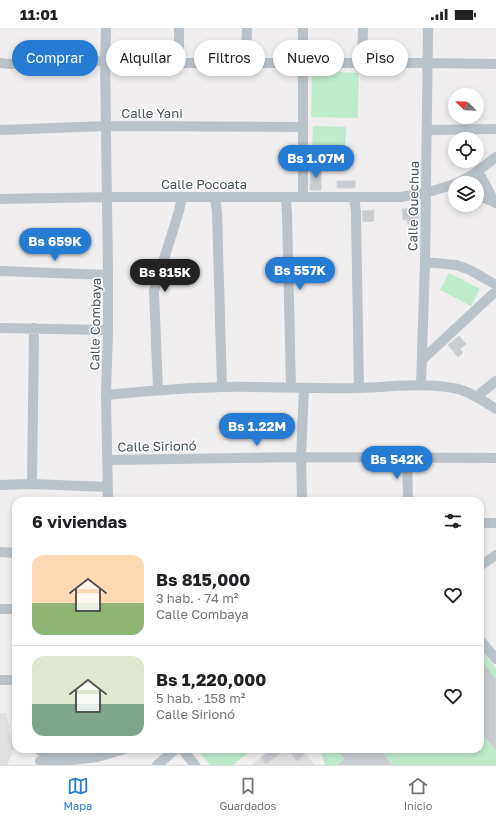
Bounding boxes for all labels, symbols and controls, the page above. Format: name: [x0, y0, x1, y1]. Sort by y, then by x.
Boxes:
text: 11:01: [20, 5, 58, 23]
chip: Comprar: [12, 40, 98, 76]
chip: Alquilar: [106, 40, 186, 76]
chip: Filtros: [194, 40, 265, 76]
chip: Nuevo: [273, 40, 344, 76]
chip: Piso: [352, 40, 408, 76]
north arrow: [448, 88, 484, 124]
map controls: [448, 88, 484, 212]
street label: Calle Yani: [121, 105, 183, 121]
button: locate: [448, 132, 484, 168]
pin: Bs 1.07M: [275, 145, 357, 179]
text: Bs 1.07M: [287, 150, 345, 166]
street label: Calle Quechua: [404, 161, 422, 251]
street label: Calle Pocoata: [161, 176, 247, 192]
button: layers: [448, 176, 484, 212]
pin: Bs 659K: [18, 228, 92, 262]
text: Bs 659K: [28, 233, 82, 249]
pin: Bs 557K: [263, 257, 337, 291]
pin: Bs 815K: [128, 259, 202, 293]
text: Bs 557K: [274, 262, 326, 278]
text: Bs 815K: [139, 264, 191, 280]
street label: Calle Combaya: [86, 278, 104, 370]
pin: Bs 1.22M: [216, 413, 298, 447]
text: Bs 1.22M: [228, 418, 286, 434]
street label: Calle Sirionó: [117, 437, 197, 455]
pin: Bs 542K: [360, 446, 434, 480]
text: Bs 542K: [370, 451, 424, 467]
icon: filters: [442, 510, 464, 532]
text: 6 viviendas: [32, 511, 127, 532]
text: Bs 815,000: [156, 569, 250, 590]
icon: home: [64, 571, 112, 619]
icon: heart: [442, 584, 464, 606]
text: 3 hab. · 74 m²: [156, 590, 239, 606]
text: Calle Combaya: [156, 606, 249, 622]
text: Bs 1,220,000: [156, 669, 266, 690]
icon: home: [64, 672, 112, 720]
icon: heart: [442, 685, 464, 707]
text: 5 hab. · 158 m²: [156, 690, 245, 706]
text: Calle Sirionó: [156, 706, 235, 722]
tab: Mapa: [64, 775, 92, 812]
tab: Guardados: [219, 775, 276, 812]
tab: Inicio: [404, 775, 432, 812]

